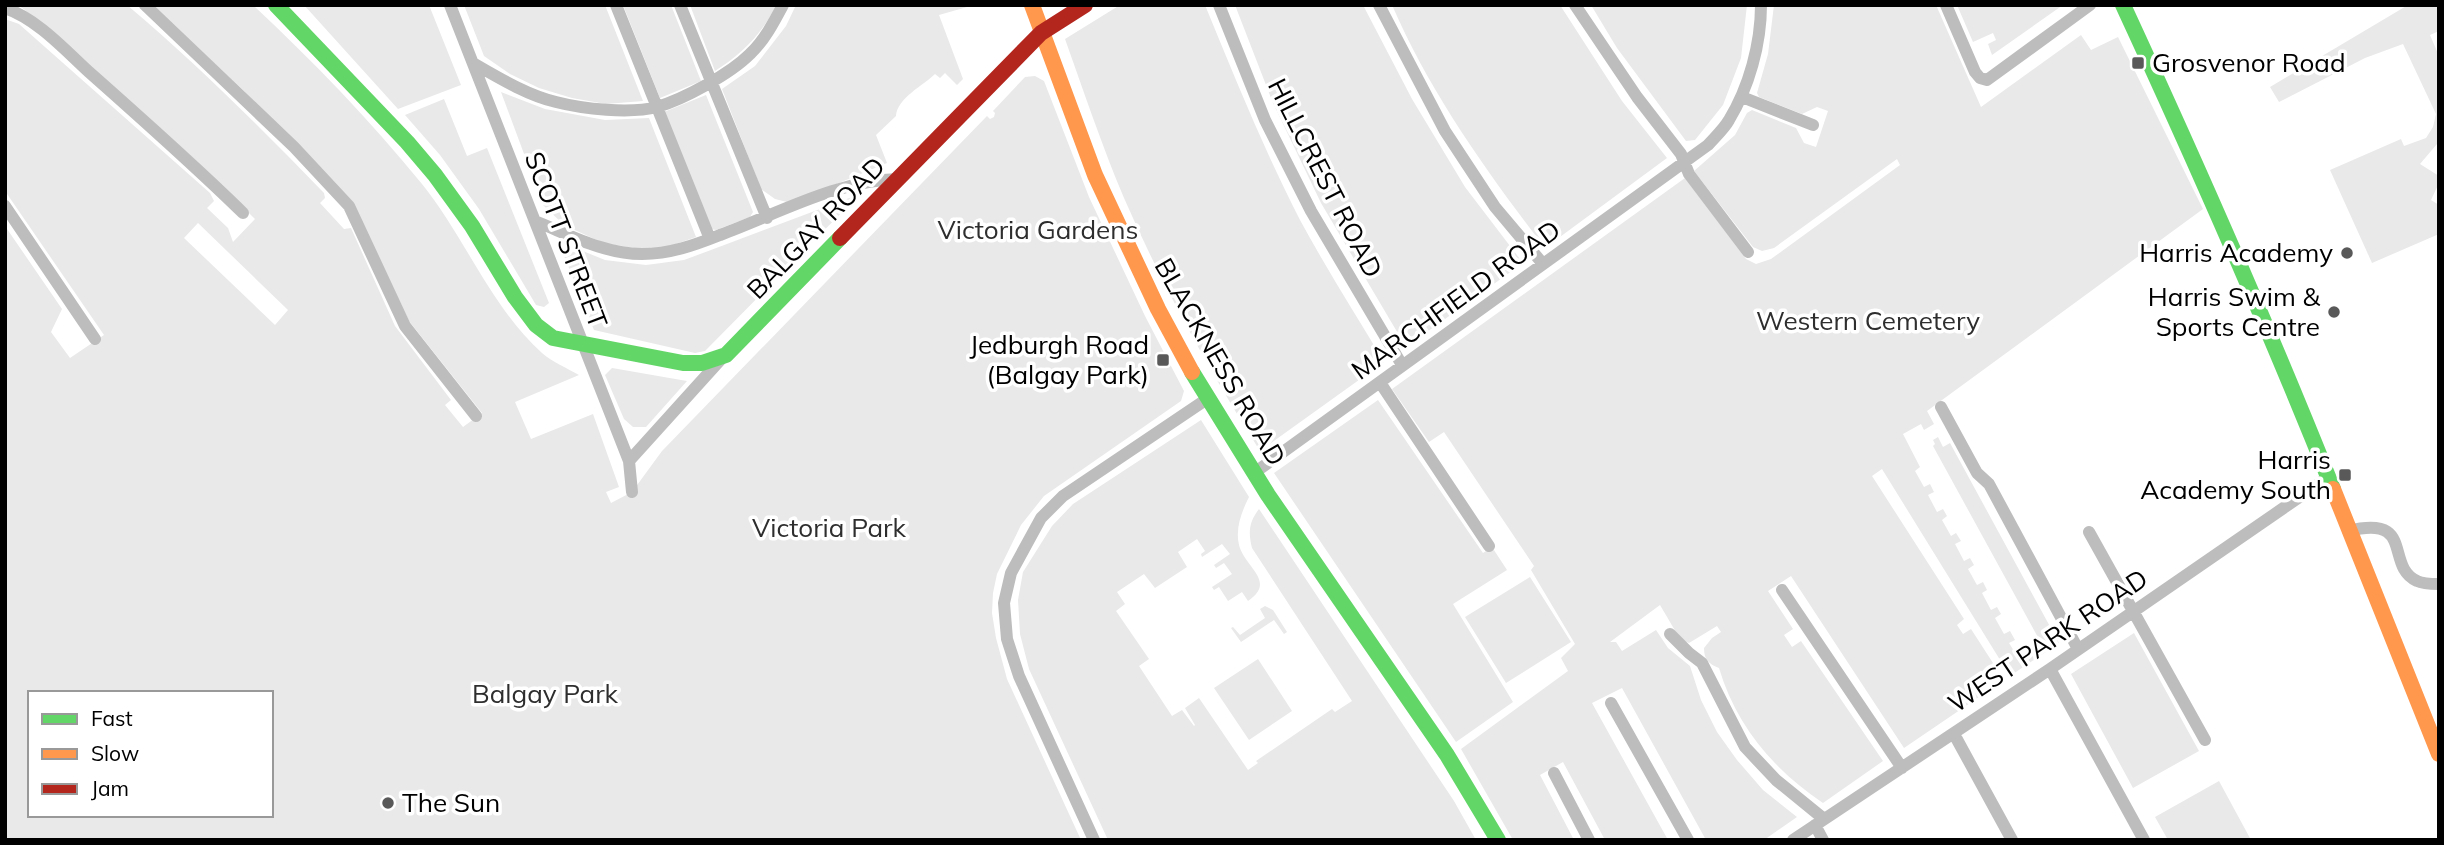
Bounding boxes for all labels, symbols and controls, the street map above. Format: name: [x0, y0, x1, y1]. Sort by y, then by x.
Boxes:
place label: Grosvenor Road: [2152, 46, 2346, 79]
marker: Grosvenor Road: [2130, 55, 2146, 71]
street label: HILLCREST ROAD: [1261, 73, 1390, 283]
street label: SCOTT STREET: [518, 147, 615, 333]
street label: BALGAY ROAD: [740, 150, 892, 306]
park label: Victoria Gardens: [938, 213, 1138, 246]
street label: MARCHFIELD ROAD: [1345, 213, 1567, 386]
place label: Harris Academy: [2139, 236, 2333, 269]
marker: Harris Academy: [2339, 245, 2355, 261]
street label: BLACKNESS ROAD: [1148, 252, 1293, 471]
place label: Harris Swim & Sports Centre: [2148, 280, 2321, 343]
park label: Western Cemetery: [1756, 304, 1980, 337]
marker: Harris Swim & Sports Centre: [2326, 304, 2342, 320]
place label: Jedburgh Road (Balgay Park): [969, 328, 1149, 391]
marker: Jedburgh Road (Balgay Park): [1155, 352, 1171, 368]
place label: Harris Academy South: [2140, 443, 2331, 506]
marker: Harris Academy South: [2337, 467, 2353, 483]
park label: Victoria Park: [752, 511, 906, 544]
street label: WEST PARK ROAD: [1942, 562, 2154, 720]
park label: Balgay Park: [472, 677, 619, 710]
legend: [28, 691, 273, 817]
text: Fast: [91, 705, 133, 731]
text: Slow: [91, 740, 139, 766]
text: Jam: [91, 775, 129, 801]
place label: The Sun: [402, 786, 500, 819]
marker: The Sun: [380, 795, 396, 811]

